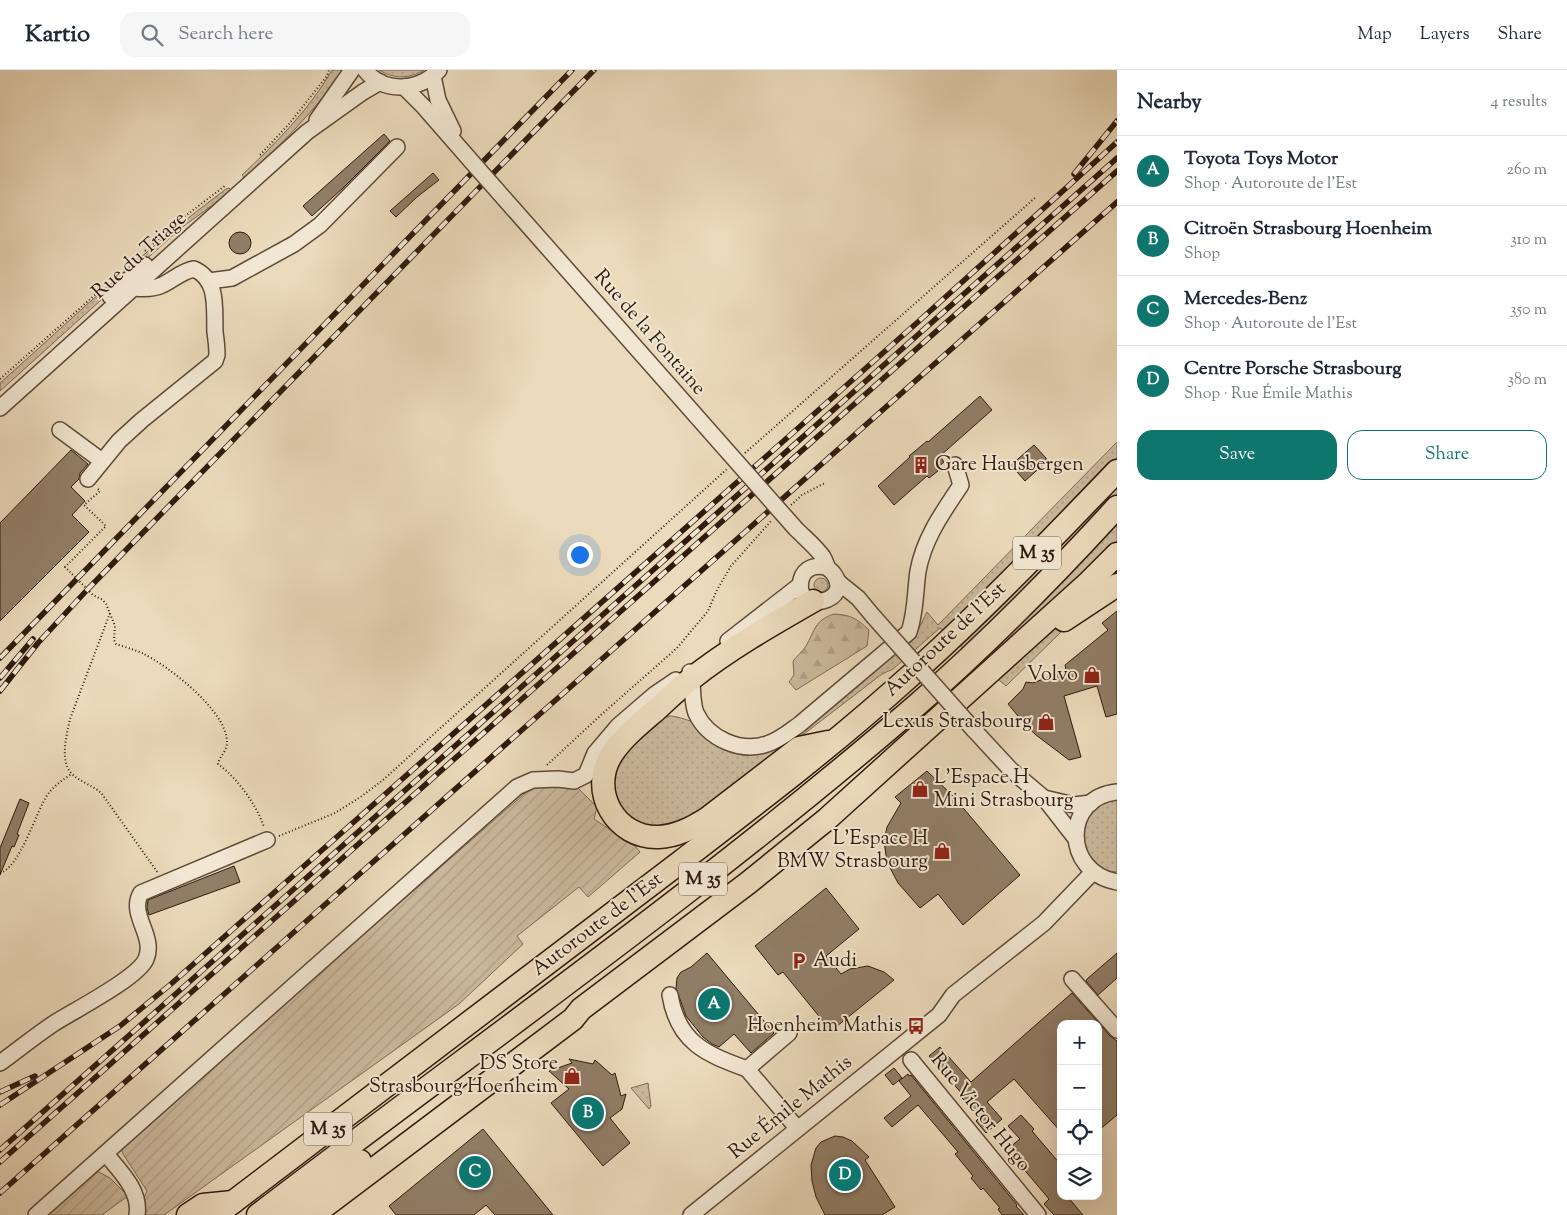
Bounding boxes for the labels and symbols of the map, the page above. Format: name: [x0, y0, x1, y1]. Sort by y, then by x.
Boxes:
street label: Rue du Triage: [86, 205, 194, 307]
street label: Rue de la Fontaine: [586, 264, 712, 402]
place label: Gare Hausbergen: [935, 451, 1084, 480]
building icon: Gare Hausbergen: [911, 455, 931, 475]
road number: M 35: [1013, 536, 1061, 569]
your location: [567, 542, 593, 568]
street label: Autoroute de l’Est: [879, 576, 1014, 704]
place label: Volvo: [1027, 661, 1078, 690]
shop icon: Volvo: [1082, 665, 1102, 685]
place label: Lexus Strasbourg: [883, 708, 1032, 737]
shop icon: Lexus Strasbourg: [1036, 712, 1056, 732]
place label: L'Espace H Mini Strasbourg: [934, 764, 1074, 816]
shop icon: L'Espace H Mini Strasbourg: [910, 779, 930, 799]
place label: L'Espace H BMW Strasbourg: [777, 825, 928, 877]
shop icon: L'Espace H BMW Strasbourg: [932, 841, 952, 861]
road number: M 35: [679, 862, 727, 896]
street label: Autoroute de l’Est: [526, 866, 670, 984]
place label: Audi: [813, 947, 857, 976]
parking icon: Audi: [789, 951, 809, 971]
pin: A: [698, 985, 730, 1023]
place label: Hoenheim Mathis: [747, 1012, 902, 1041]
bus stop icon: Hoenheim Mathis: [906, 1016, 926, 1036]
street label: Rue Victor Hugo: [923, 1047, 1037, 1179]
street label: Rue Émile Mathis: [722, 1048, 859, 1167]
place label: DS Store Strasbourg Hoenheim: [369, 1050, 558, 1102]
shop icon: DS Store Strasbourg Hoenheim: [562, 1066, 582, 1086]
pin: B: [572, 1094, 604, 1132]
road number: M 35: [304, 1112, 352, 1146]
pin: C: [459, 1153, 491, 1191]
pin: D: [829, 1156, 861, 1194]

